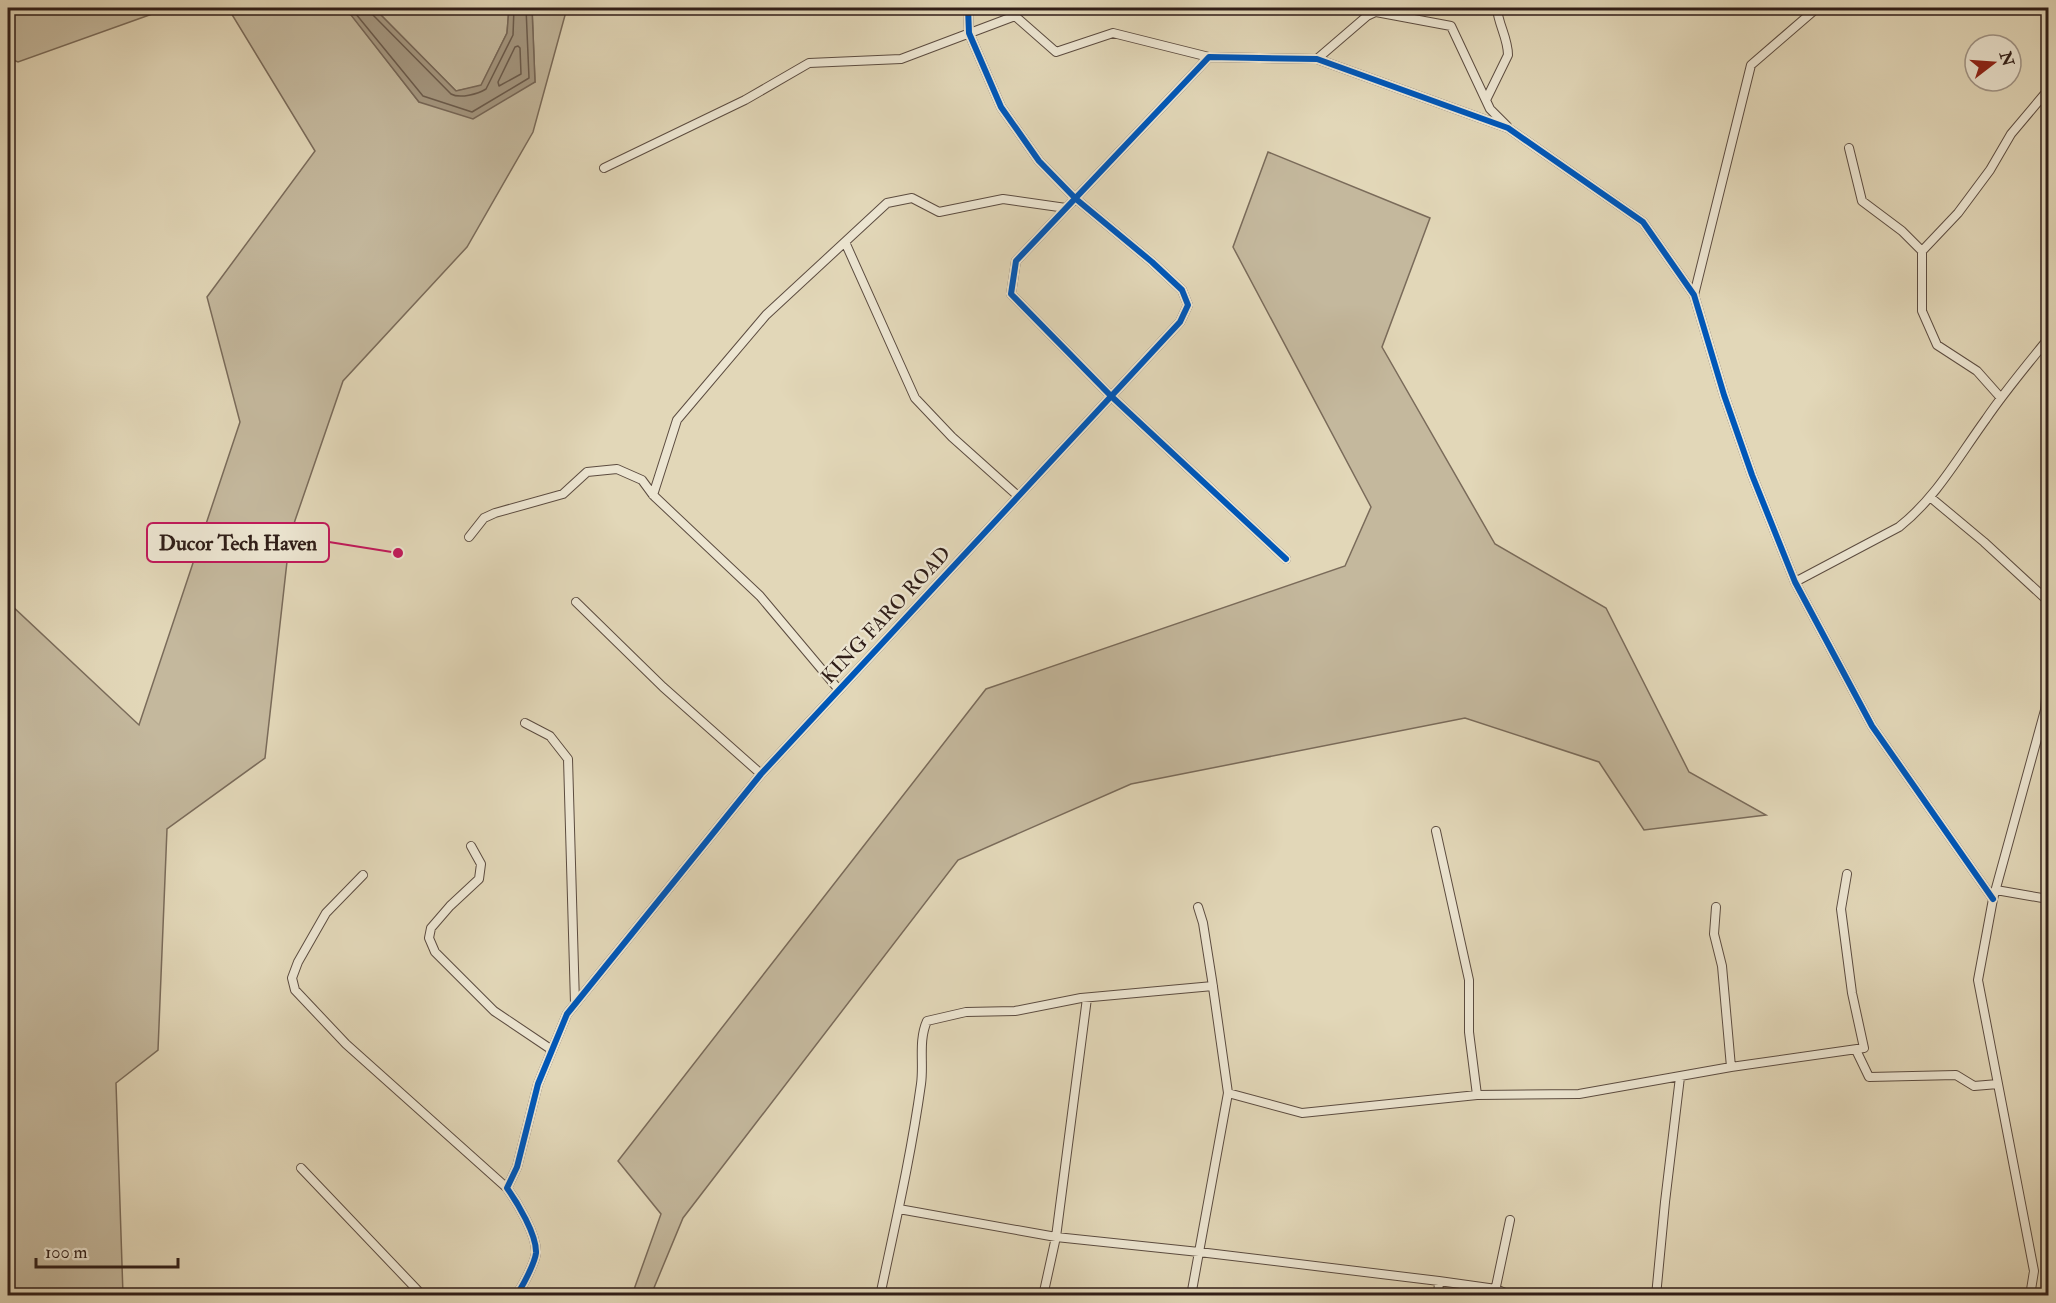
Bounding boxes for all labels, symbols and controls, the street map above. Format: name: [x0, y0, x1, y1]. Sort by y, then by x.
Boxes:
north arrow: [1963, 33, 2023, 93]
text: N: [1994, 48, 2018, 69]
callout: Ducor Tech Haven: [147, 523, 329, 562]
text: Ducor Tech Haven: [159, 530, 317, 557]
street label: KING FARO ROAD: [816, 541, 956, 689]
scale bar: [36, 1231, 178, 1269]
text: 100 m: [45, 1241, 88, 1264]

